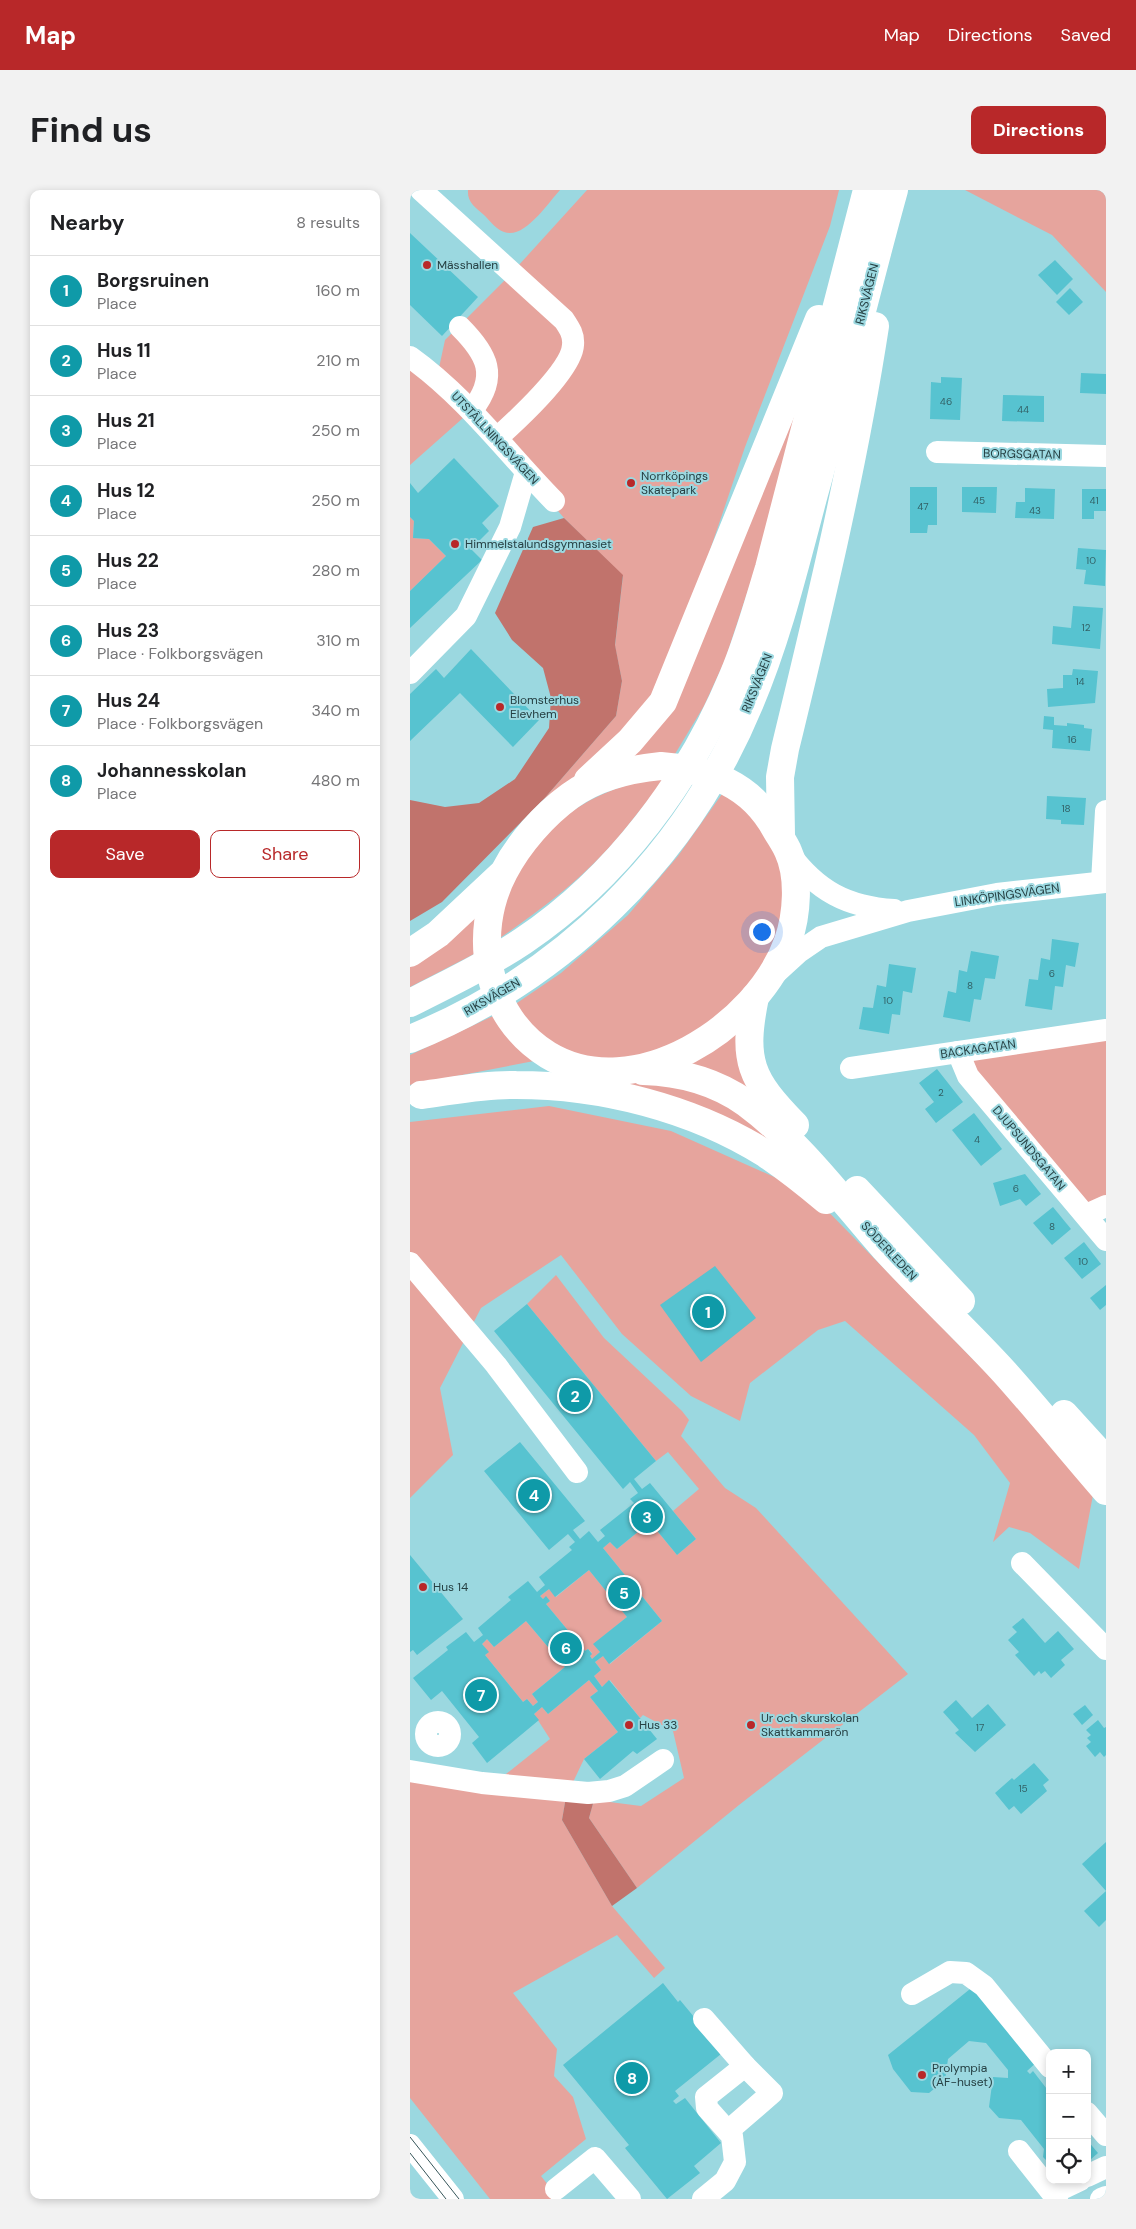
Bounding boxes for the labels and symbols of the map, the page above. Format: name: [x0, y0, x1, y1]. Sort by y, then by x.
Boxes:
place label: Mässhallen: [437, 257, 498, 273]
marker: Mässhallen: [421, 259, 433, 271]
street label: RIKSVÄGEN: [852, 262, 882, 326]
street label: UTSTÄLLNINGSVÄGEN: [448, 388, 542, 488]
house number: 46: [940, 395, 952, 408]
house number: 44: [1017, 403, 1029, 416]
street label: BORGSGATAN: [983, 445, 1061, 463]
place label: Norrköpings Skatepark: [641, 468, 708, 498]
marker: Norrköpings Skatepark: [625, 477, 637, 489]
house number: 45: [973, 494, 985, 507]
house number: 41: [1089, 494, 1099, 507]
house number: 47: [917, 500, 929, 513]
house number: 43: [1029, 504, 1041, 517]
place label: Himmelstalundsgymnasiet: [465, 536, 612, 552]
marker: Himmelstalundsgymnasiet: [449, 538, 461, 550]
house number: 10: [1086, 554, 1096, 567]
house number: 12: [1082, 621, 1091, 634]
street label: RIKSVÄGEN: [738, 651, 776, 715]
house number: 14: [1075, 675, 1085, 688]
place label: Blomsterhus Elevhem: [510, 692, 579, 722]
marker: Blomsterhus Elevhem: [494, 701, 506, 713]
house number: 16: [1067, 733, 1077, 746]
house number: 18: [1061, 802, 1071, 815]
street label: LINKÖPINGSVÄGEN: [954, 880, 1060, 910]
your location: [749, 919, 775, 945]
house number: 6: [1049, 967, 1055, 980]
street label: RIKSVÄGEN: [461, 975, 523, 1019]
house number: 8: [967, 979, 973, 992]
house number: 10: [883, 994, 893, 1007]
street label: BACKAGATAN: [939, 1036, 1017, 1062]
house number: 2: [938, 1086, 944, 1099]
street label: DJUPSUNDSGATAN: [989, 1102, 1069, 1194]
house number: 4: [974, 1133, 980, 1146]
house number: 6: [1013, 1182, 1019, 1195]
street label: SÖDERLEDEN: [858, 1218, 920, 1284]
house number: 8: [1049, 1220, 1055, 1233]
house number: 10: [1078, 1255, 1088, 1268]
pin: 1: [692, 1293, 724, 1331]
pin: 2: [559, 1377, 591, 1415]
pin: 4: [518, 1476, 550, 1514]
pin: 3: [631, 1498, 663, 1536]
pin: 5: [608, 1574, 640, 1612]
place label: Hus 14: [433, 1579, 468, 1595]
marker: Hus 14: [417, 1581, 429, 1593]
pin: 6: [550, 1629, 582, 1667]
pin: 7: [465, 1676, 497, 1714]
place label: Ur och skurskolan Skattkammarön: [761, 1710, 859, 1740]
place label: Hus 33: [639, 1717, 677, 1733]
marker: Hus 33: [623, 1719, 635, 1731]
marker: Ur och skurskolan Skattkammarön: [745, 1719, 757, 1731]
house number: 17: [976, 1721, 984, 1734]
house number: 15: [1018, 1782, 1028, 1795]
pin: 8: [616, 2059, 648, 2097]
place label: Prolympia (ÅF-huset): [932, 2060, 993, 2090]
marker: Prolympia (ÅF-huset): [916, 2069, 928, 2081]

